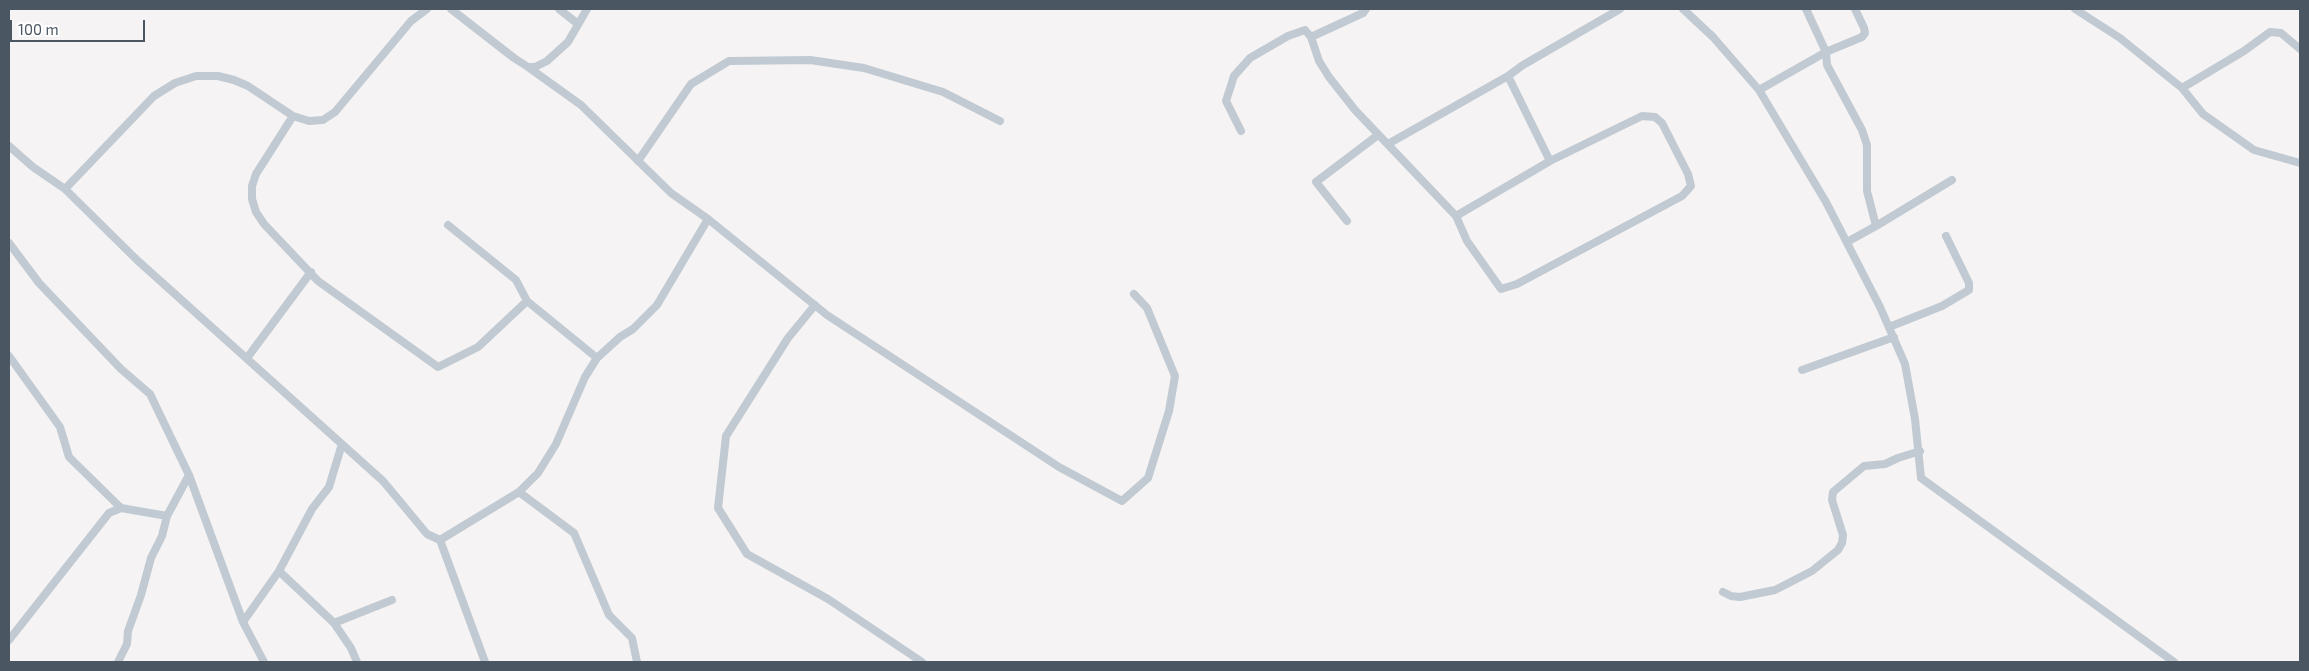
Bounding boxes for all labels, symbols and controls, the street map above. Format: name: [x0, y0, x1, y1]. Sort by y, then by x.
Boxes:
scale bar: [12, 10, 148, 42]
text: 100 m: [18, 20, 59, 38]

